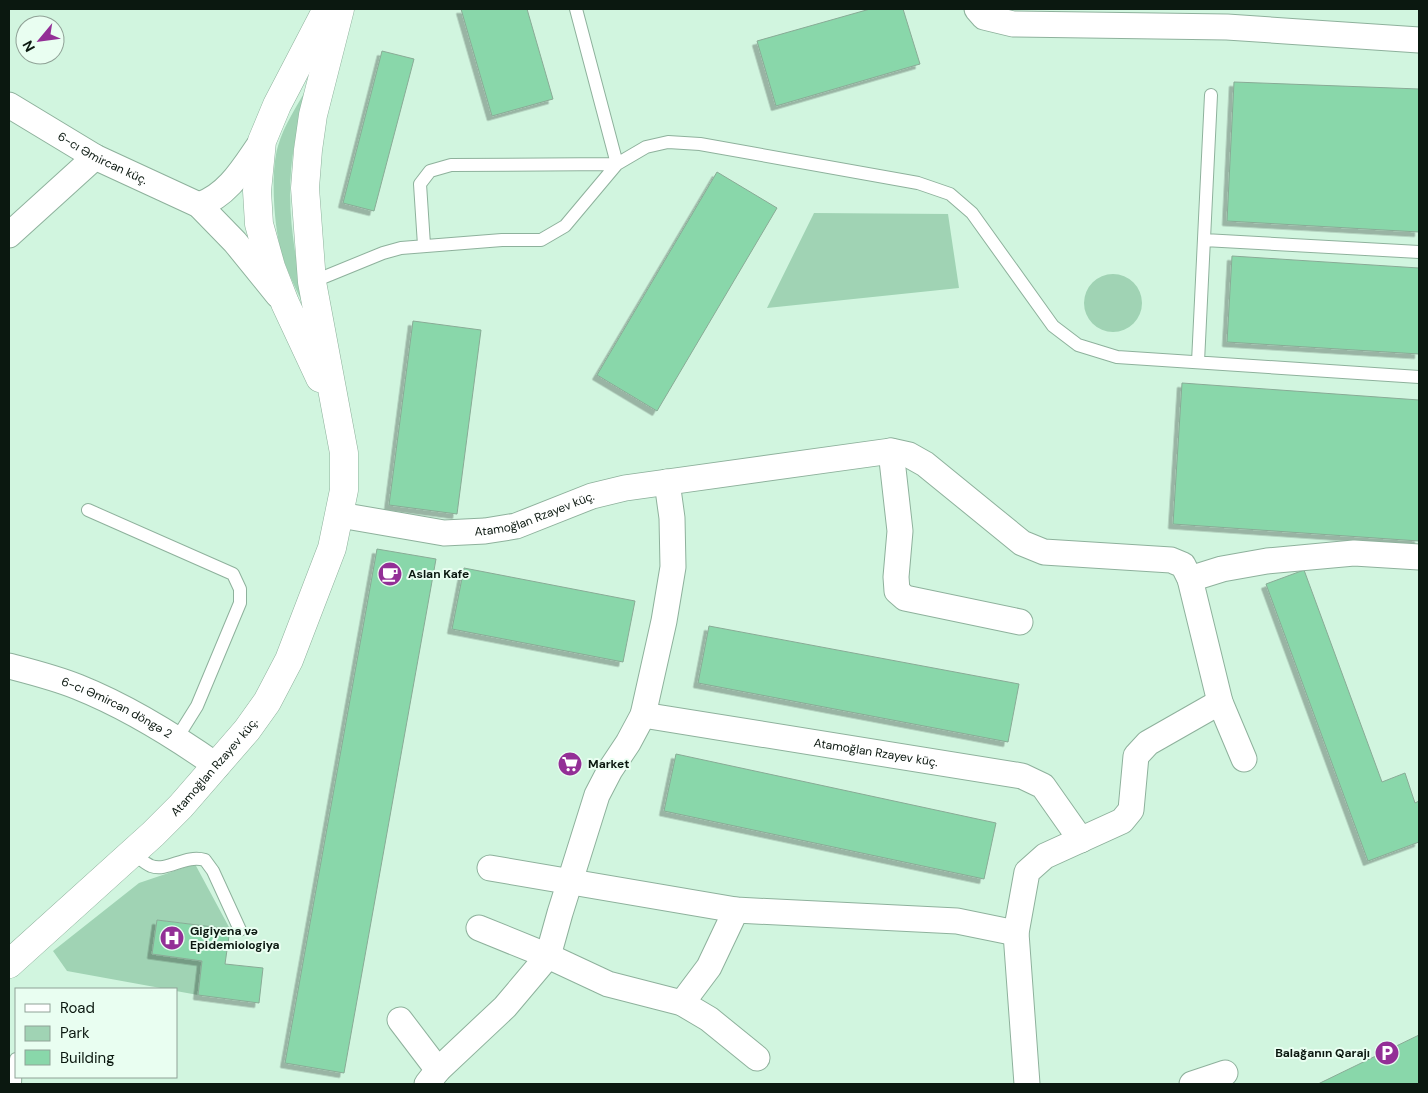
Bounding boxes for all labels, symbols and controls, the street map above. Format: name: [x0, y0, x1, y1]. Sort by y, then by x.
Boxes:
north arrow: [15, 15, 65, 65]
text: N: [18, 37, 39, 55]
street label: 6-cı Əmircan küç.: [55, 128, 150, 188]
street label: Atamoğlan Rzayev küç.: [474, 488, 596, 540]
cafe icon: Aslan Kafe: [377, 561, 403, 587]
place label: Aslan Kafe: [408, 566, 469, 582]
street label: 6-cı Əmircan döngə 2: [59, 673, 175, 742]
street label: Atamoğlan Rzayev küç.: [167, 714, 261, 820]
street label: Atamoğlan Rzayev küç.: [813, 735, 939, 770]
supermarket icon: Market: [557, 751, 583, 777]
place label: Market: [588, 756, 629, 772]
place label: Gigiyena və Epidemiologiya: [190, 923, 280, 953]
hospital icon: Gigiyena və Epidemiologiya: [159, 925, 185, 951]
legend: [15, 988, 178, 1078]
text: Road: [60, 998, 95, 1018]
text: Park: [60, 1023, 90, 1043]
parking icon: Balağanın Qarajı: [1374, 1040, 1400, 1066]
place label: Balağanın Qarajı: [1275, 1045, 1370, 1061]
text: Building: [60, 1048, 115, 1068]

